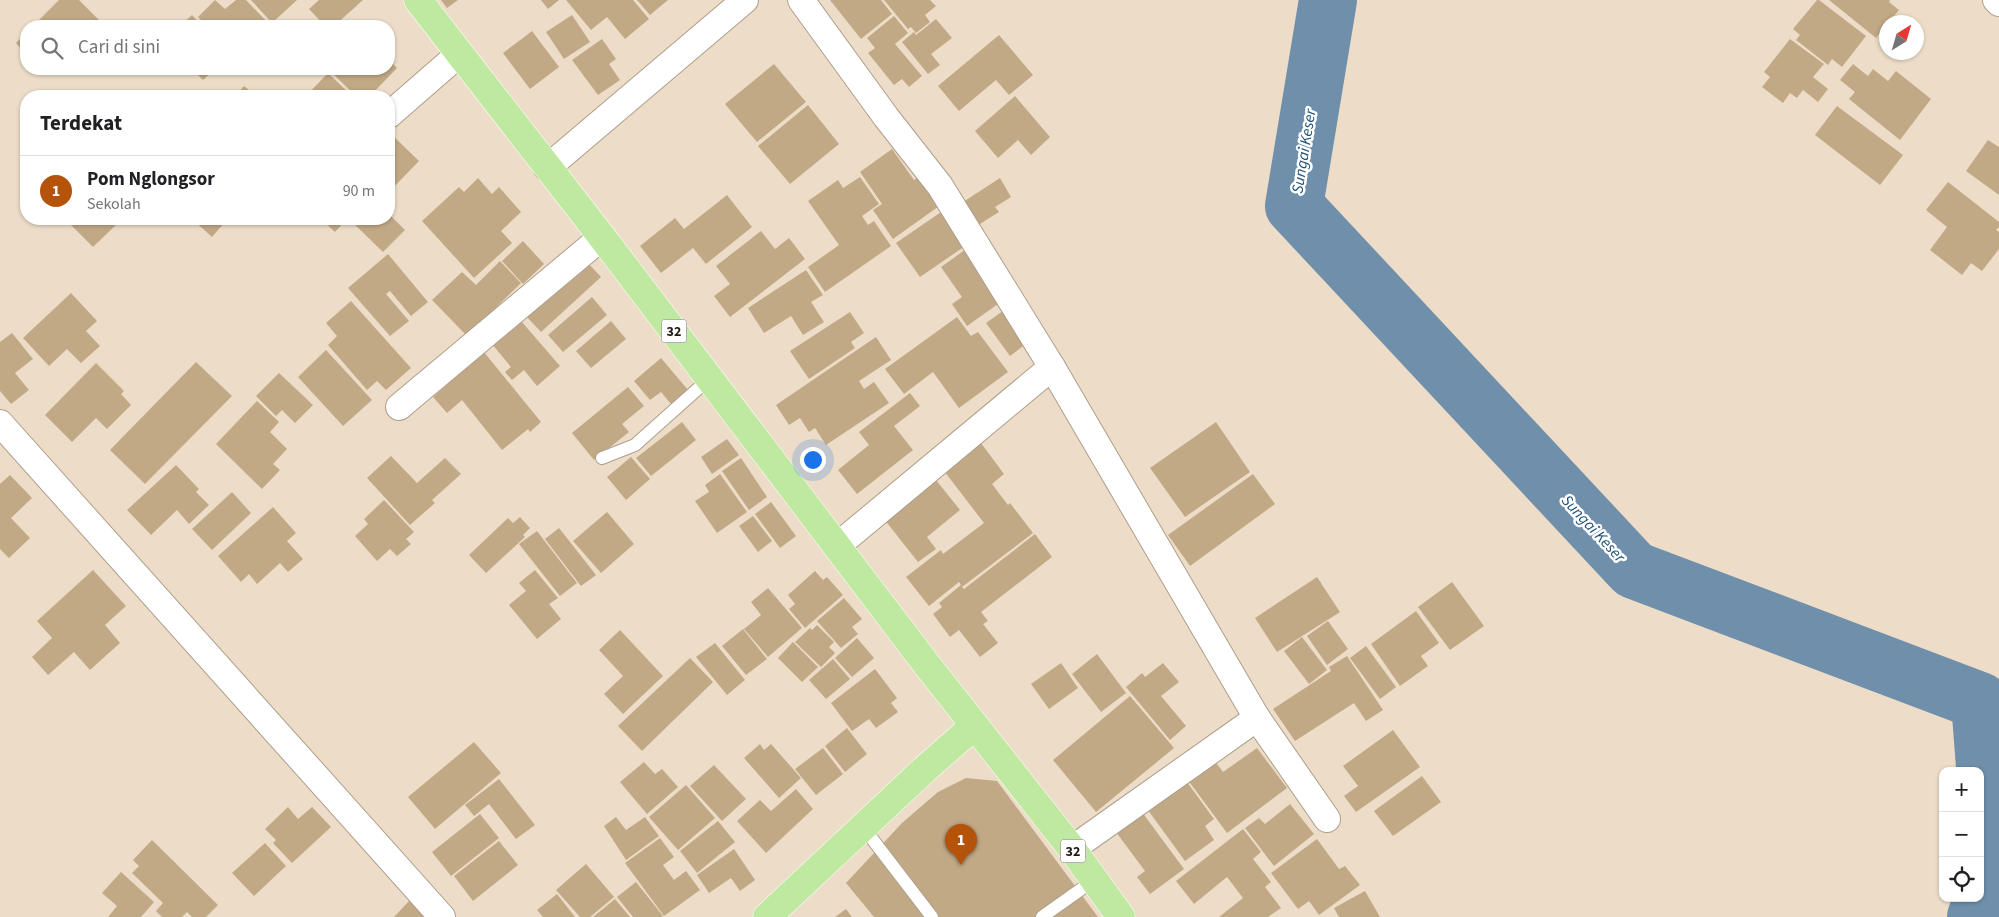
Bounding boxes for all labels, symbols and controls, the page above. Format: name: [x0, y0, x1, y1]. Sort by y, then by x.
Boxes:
north arrow: [1879, 15, 1924, 60]
search box: [20, 20, 395, 75]
icon: search: [38, 34, 66, 62]
text: Cari di sini: [78, 34, 160, 61]
water label: Sungai Keser: [1286, 106, 1322, 195]
text: Terdekat: [40, 108, 122, 138]
text: Pom Nglongsor: [87, 166, 215, 193]
text: 1: [52, 180, 60, 202]
text: 90 m: [343, 180, 375, 202]
text: Sekolah: [87, 193, 141, 215]
road number: 32: [662, 320, 686, 342]
your location: [800, 447, 826, 473]
water label: Sungai Keser: [1556, 490, 1631, 568]
map controls: [1939, 767, 1984, 902]
button: +: [1939, 767, 1984, 812]
button: −: [1939, 812, 1984, 857]
pin: 1: [945, 824, 977, 865]
road number: 32: [1060, 839, 1086, 862]
button: locate: [1939, 857, 1984, 902]

